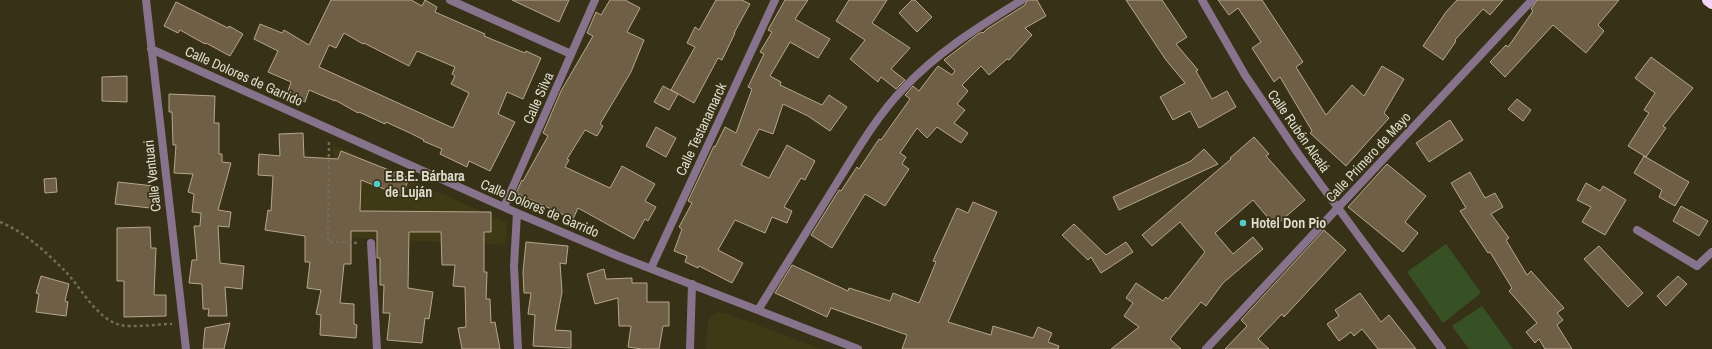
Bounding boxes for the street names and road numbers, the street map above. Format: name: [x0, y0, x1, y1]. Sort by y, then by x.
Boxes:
street label: Calle Dolores de Garrido: [182, 42, 306, 110]
street label: Calle Silva: [519, 69, 558, 127]
street label: Calle Testanamarck: [672, 79, 731, 178]
street label: Calle Rubén Alcalá: [1264, 86, 1335, 176]
street label: Calle Primero de Mayo: [1321, 108, 1415, 206]
street label: Calle Ventuari: [139, 139, 165, 213]
street label: Calle Dolores de Garrido: [478, 175, 602, 241]

